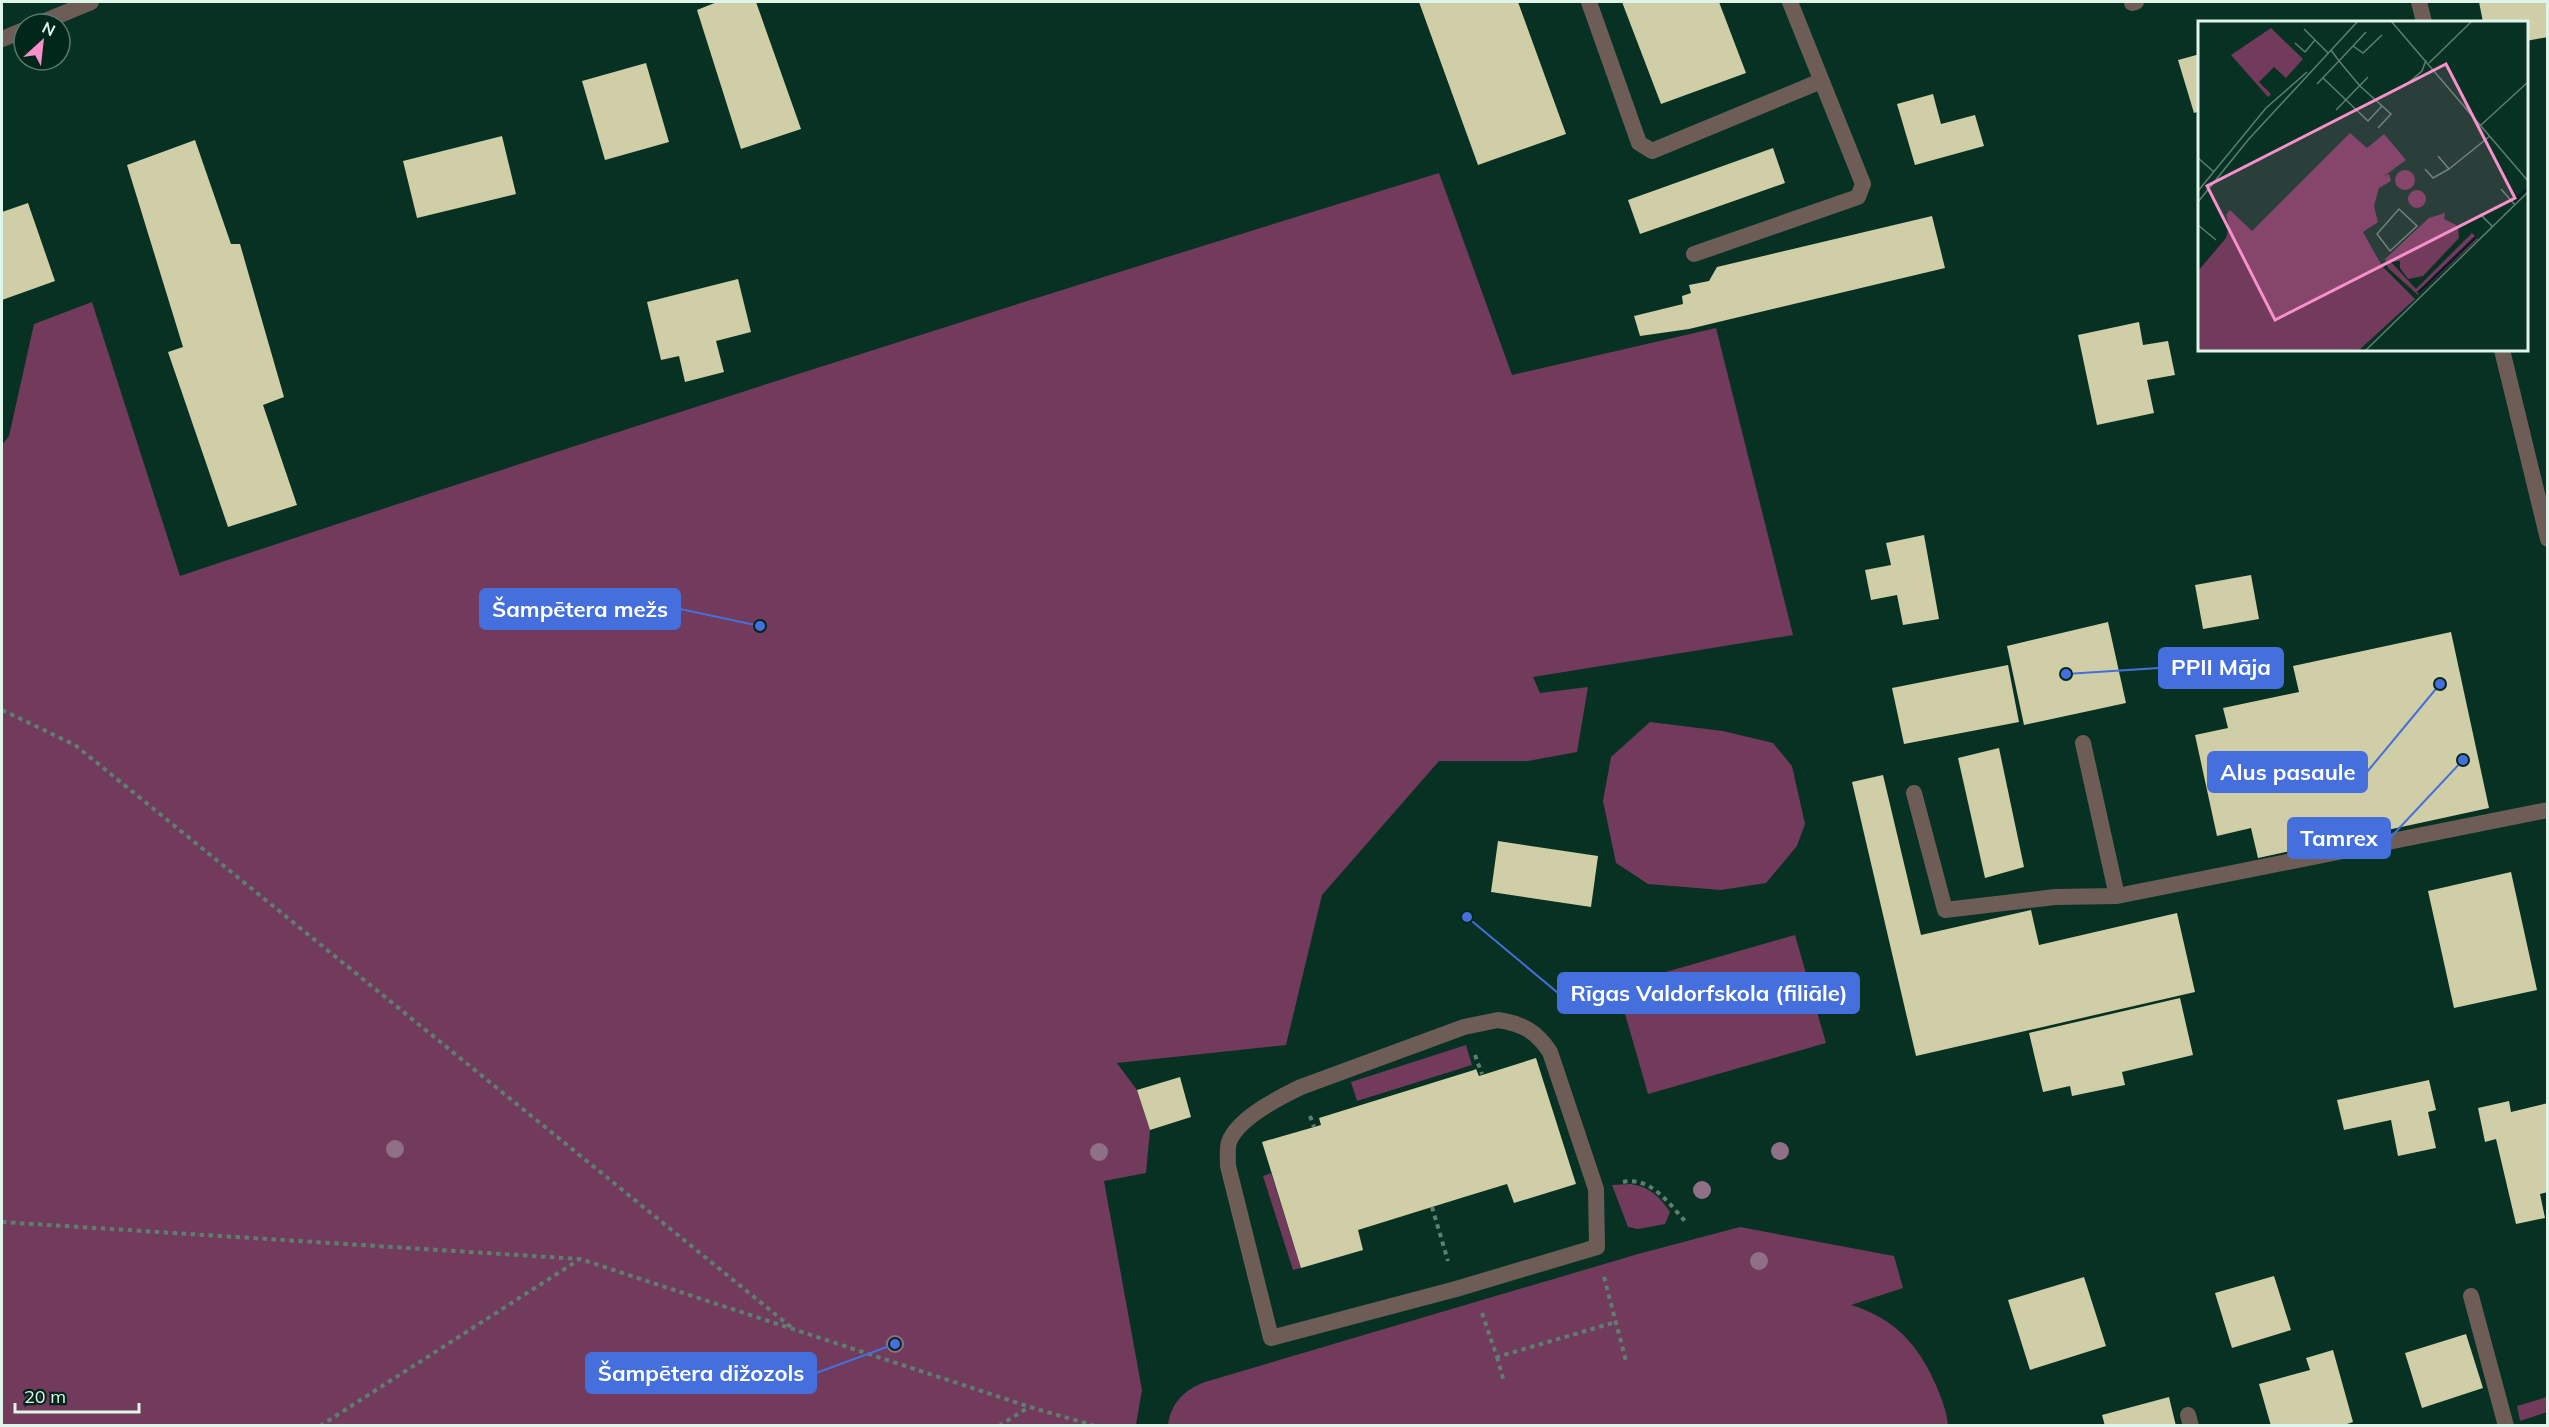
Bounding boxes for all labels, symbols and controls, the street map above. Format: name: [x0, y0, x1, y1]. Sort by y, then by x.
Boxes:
north arrow: [12, 12, 72, 72]
text: N: [39, 17, 59, 40]
inset map: [2198, 21, 2528, 351]
callout: Šampētera mežs: [480, 589, 680, 629]
text: Šampētera mežs: [492, 595, 668, 623]
callout: PPII Māja: [2159, 648, 2283, 688]
text: PPII Māja: [2171, 653, 2271, 681]
callout: Alus pasaule: [2208, 752, 2367, 792]
text: Alus pasaule: [2220, 758, 2356, 786]
callout: Tamrex: [2288, 818, 2390, 858]
text: Tamrex: [2300, 824, 2379, 852]
callout: Rīgas Valdorfskola (filiāle): [1558, 973, 1859, 1013]
text: Rīgas Valdorfskola (filiāle): [1571, 979, 1847, 1007]
callout: Šampētera dižozols: [586, 1353, 816, 1393]
text: Šampētera dižozols: [598, 1359, 804, 1387]
scale bar: [15, 1376, 140, 1414]
text: 20 m: [24, 1385, 66, 1408]

